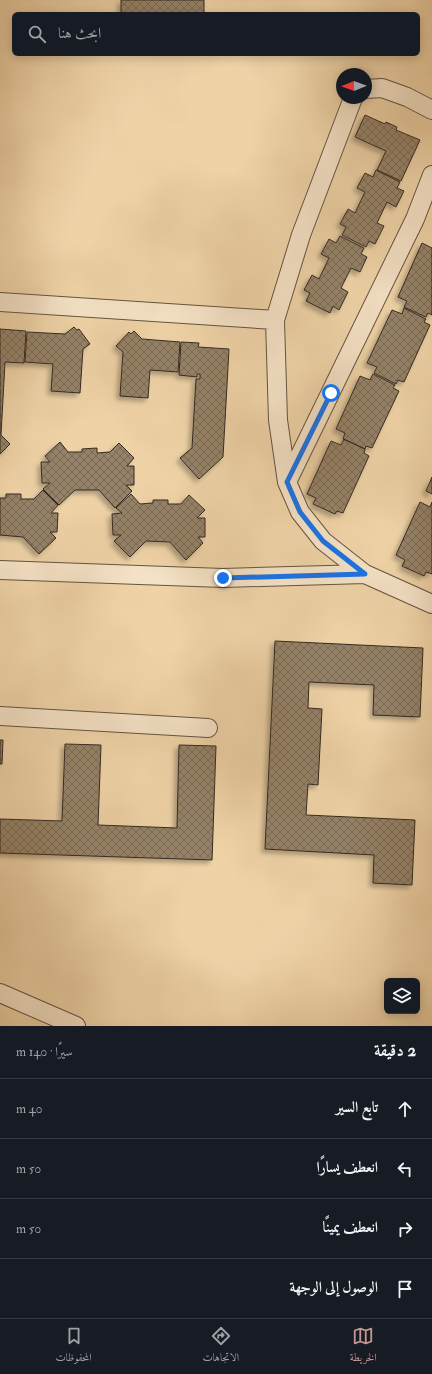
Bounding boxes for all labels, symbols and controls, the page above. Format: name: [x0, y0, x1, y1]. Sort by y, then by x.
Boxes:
search box: [12, 12, 420, 56]
icon: search: [26, 23, 48, 45]
text: ابحث هنا: [58, 24, 101, 43]
north arrow: [336, 68, 372, 104]
route start: [322, 384, 340, 402]
route end: [214, 569, 232, 587]
map controls: [384, 978, 420, 1014]
button: layers: [384, 978, 420, 1014]
text: 2 دقيقة: [374, 1040, 416, 1061]
text: سيرًا · 140 m: [16, 1044, 73, 1060]
text: تابع السير: [336, 1098, 378, 1117]
icon: ahead: [394, 1098, 416, 1120]
text: 40 m: [16, 1101, 43, 1117]
text: انعطف يسارًا: [317, 1158, 378, 1177]
icon: left: [394, 1158, 416, 1180]
text: 50 m: [16, 1161, 41, 1177]
text: انعطف يمينًا: [323, 1218, 378, 1237]
icon: right: [394, 1218, 416, 1240]
text: 50 m: [16, 1221, 41, 1237]
text: الوصول إلى الوجهة: [290, 1278, 378, 1297]
icon: arrive: [394, 1278, 416, 1300]
tab: المحفوظات: [55, 1325, 92, 1368]
tab: الاتجاهات: [202, 1325, 239, 1368]
tab: الخريطة: [350, 1325, 377, 1368]

